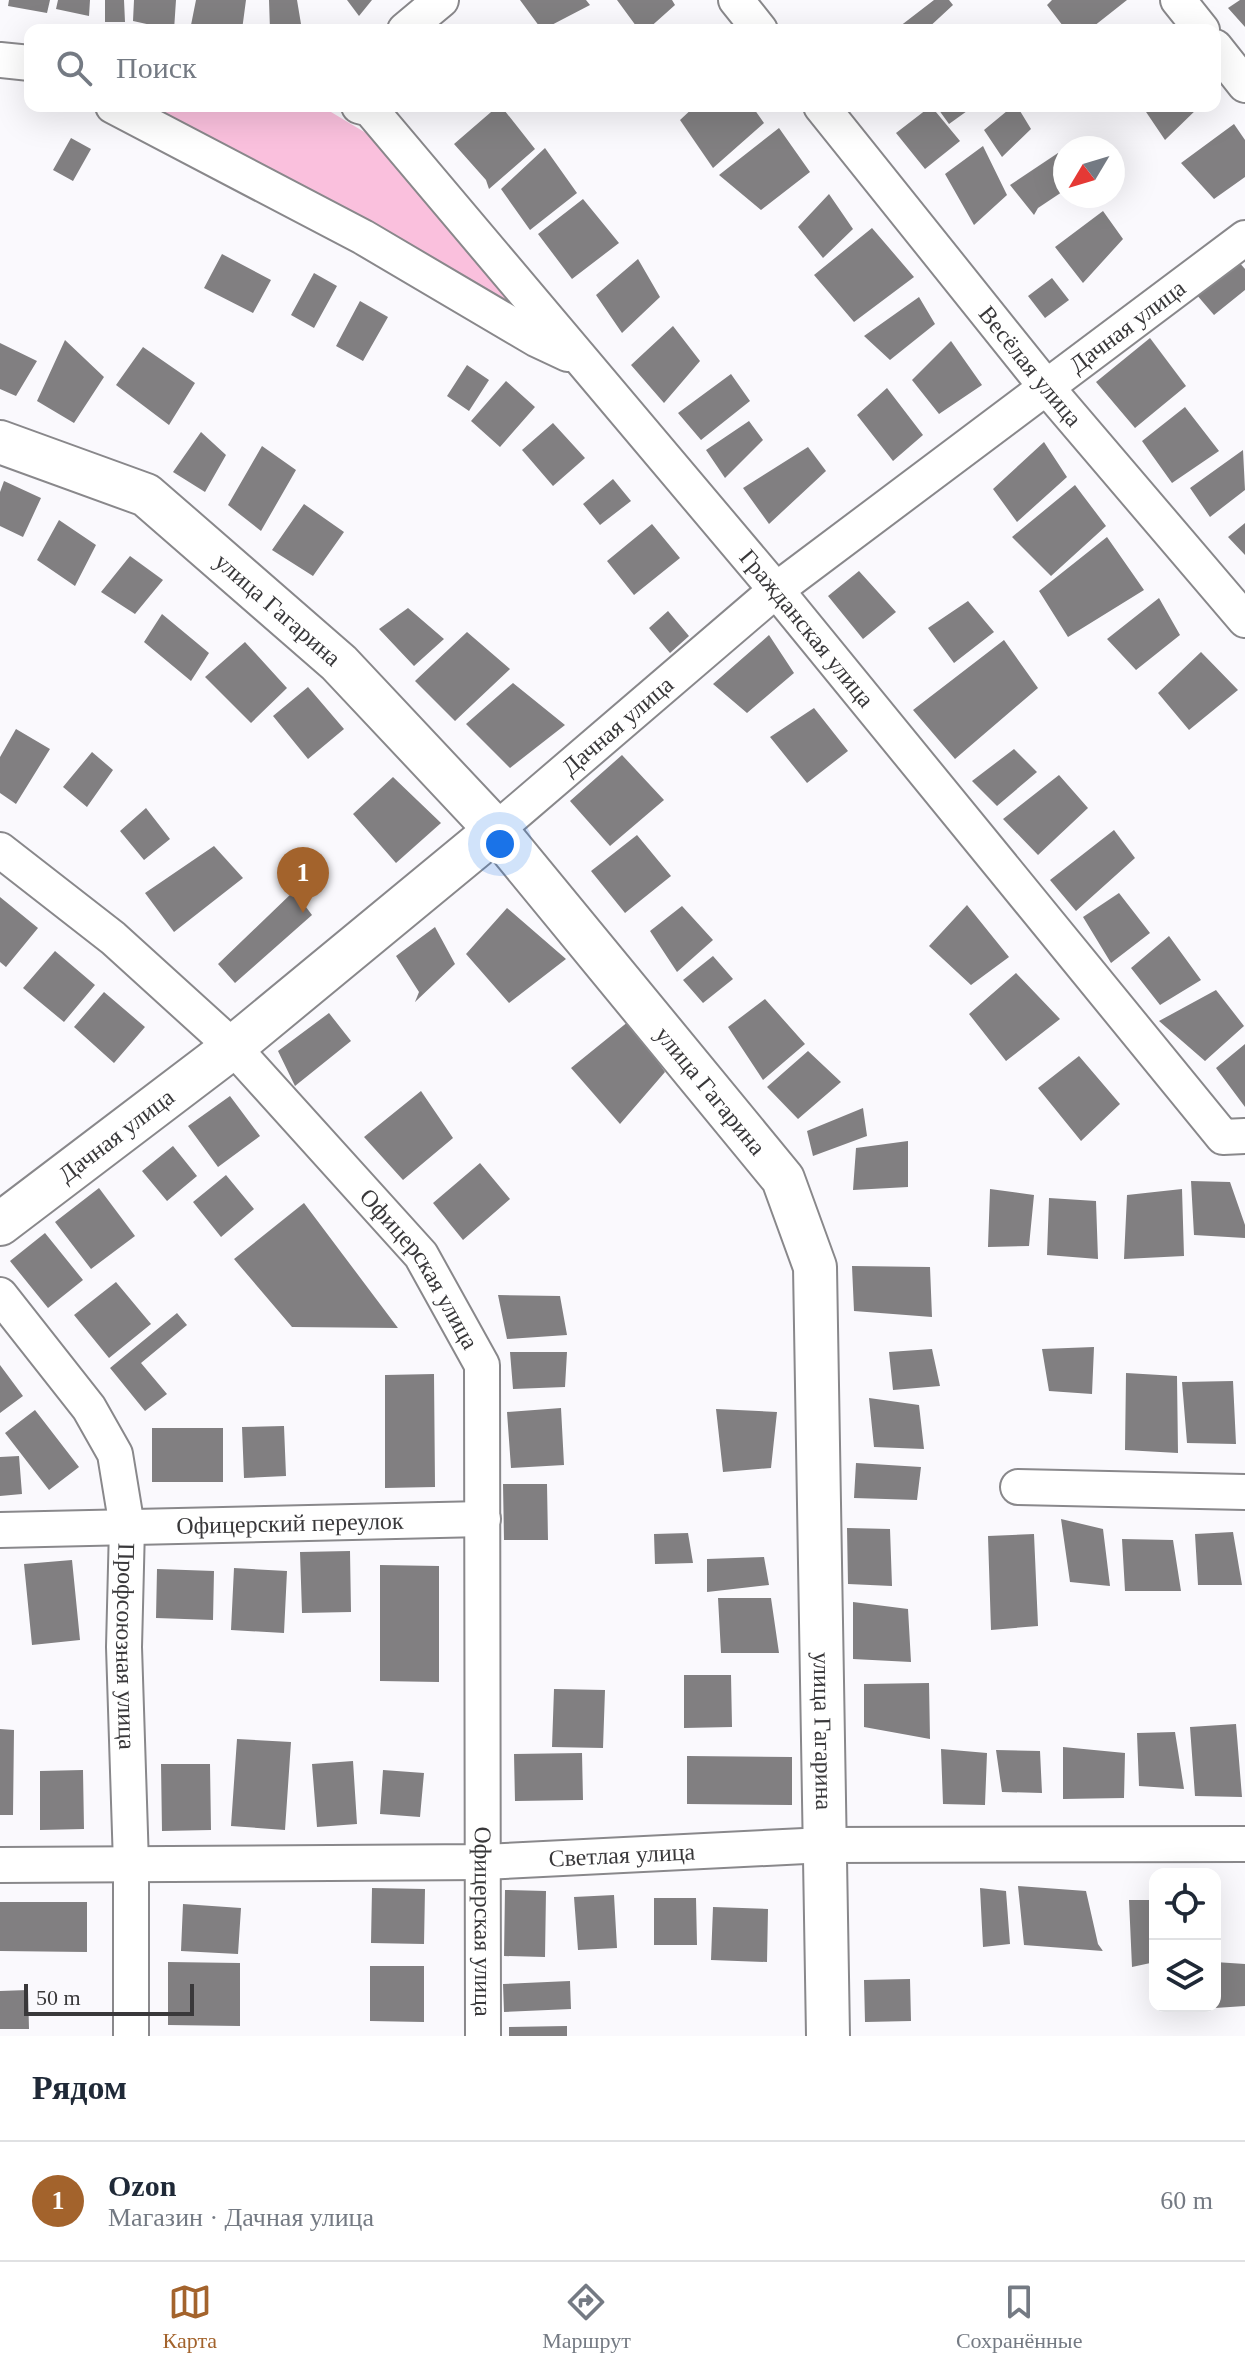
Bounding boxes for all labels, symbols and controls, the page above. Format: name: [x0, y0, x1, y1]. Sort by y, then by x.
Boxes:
search box: [24, 24, 1221, 112]
icon: search: [52, 46, 96, 90]
text: Поиск: [116, 51, 197, 84]
north arrow: [1053, 136, 1125, 208]
street label: Дачная улица: [1064, 274, 1191, 378]
street label: Весёлая улица: [974, 301, 1087, 432]
street label: Гражданская улица: [734, 544, 879, 713]
street label: улица Гагарина: [210, 548, 346, 672]
street label: Дачная улица: [557, 671, 679, 781]
your location: [480, 824, 520, 864]
pin: 1: [277, 847, 329, 913]
street label: улица Гагарина: [650, 1021, 771, 1160]
street label: Дачная улица: [53, 1083, 179, 1188]
street label: Офицерская улица: [354, 1183, 484, 1354]
street label: Офицерский переулок: [176, 1508, 404, 1539]
street label: Профсоюзная улица: [111, 1543, 140, 1750]
street label: улица Гагарина: [809, 1652, 837, 1811]
street label: Офицерская улица: [470, 1826, 496, 2017]
street label: Светлая улица: [548, 1838, 696, 1872]
map controls: [1149, 1868, 1221, 2012]
button: locate: [1149, 1868, 1221, 1940]
button: layers: [1149, 1940, 1221, 2012]
scale bar: [24, 1980, 194, 2016]
text: 50 m: [36, 1985, 81, 2010]
text: Рядом: [32, 2069, 127, 2106]
text: Ozon: [108, 2169, 176, 2202]
text: 1: [52, 2186, 65, 2215]
text: 60 m: [1160, 2186, 1213, 2215]
text: Магазин · Дачная улица: [108, 2203, 374, 2232]
tab: Карта: [163, 2280, 217, 2354]
tab: Маршрут: [542, 2280, 631, 2354]
tab: Сохранённые: [956, 2280, 1082, 2354]

